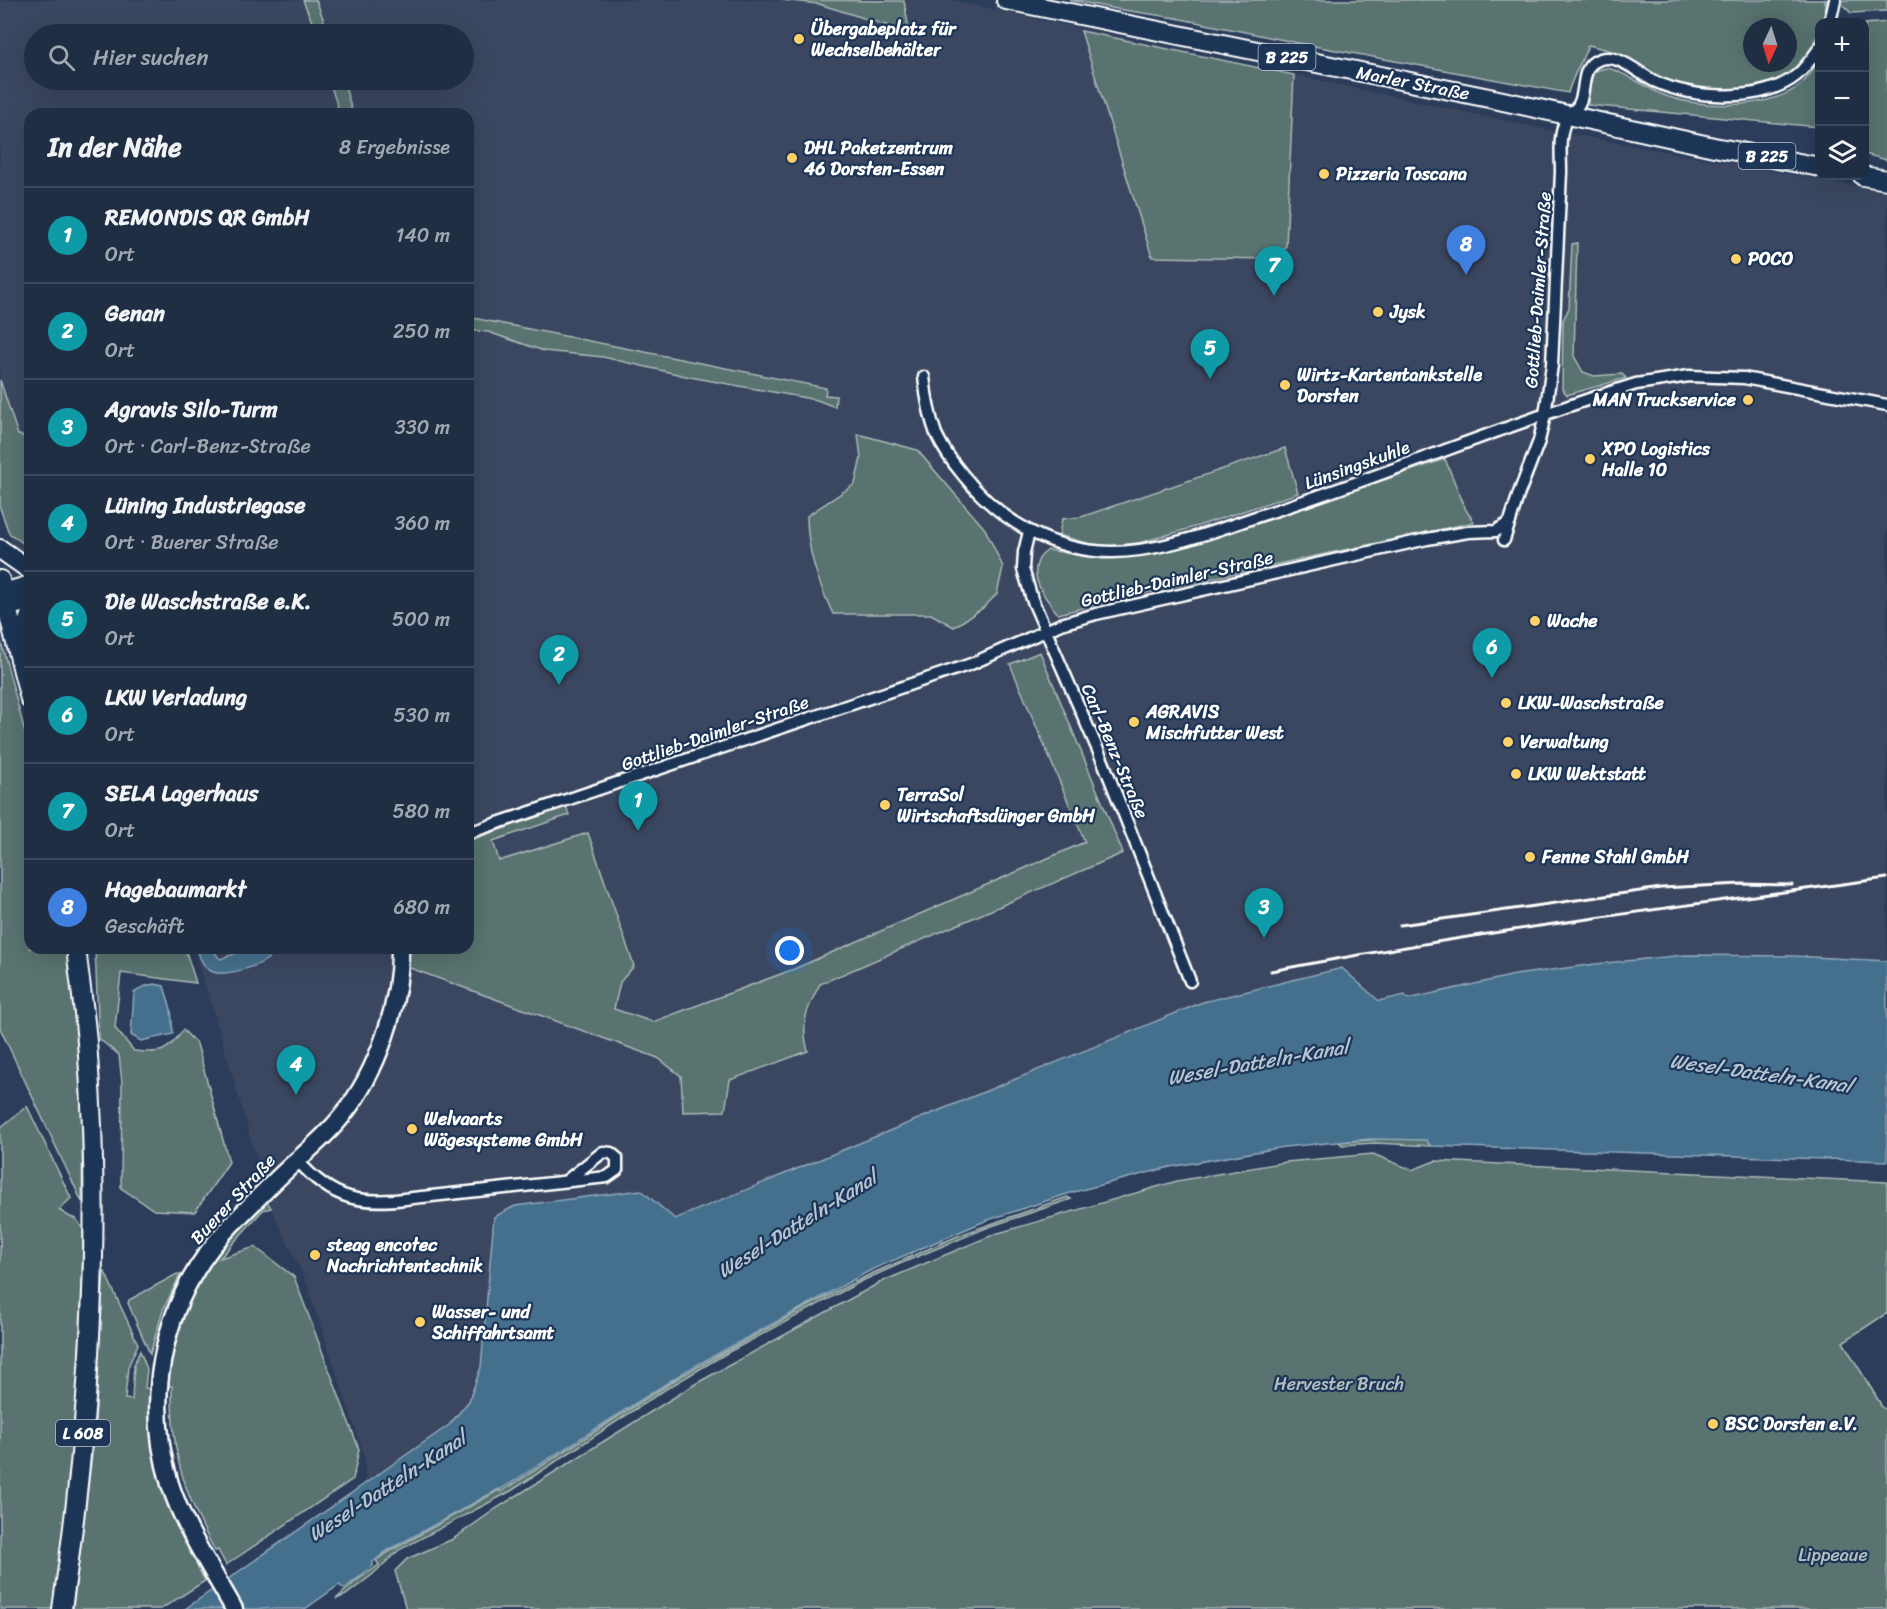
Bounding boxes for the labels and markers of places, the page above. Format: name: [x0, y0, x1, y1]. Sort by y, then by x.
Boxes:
place label: Übergabeplatz für Wechselbehälter: [811, 13, 957, 66]
marker: Übergabeplatz für Wechselbehälter: [792, 32, 806, 46]
place label: DHL Paketzentrum 46 Dorsten-Essen: [803, 132, 953, 185]
marker: DHL Paketzentrum 46 Dorsten-Essen: [785, 151, 799, 165]
place label: Pizzeria Toscana: [1336, 158, 1467, 190]
marker: Pizzeria Toscana: [1317, 167, 1331, 181]
pin: 8: [1446, 226, 1486, 275]
place label: POCO: [1748, 243, 1794, 275]
pin: 7: [1254, 246, 1294, 296]
marker: POCO: [1729, 252, 1743, 266]
place label: Jysk: [1389, 296, 1426, 328]
marker: Jysk: [1371, 305, 1385, 319]
pin: 5: [1190, 330, 1230, 379]
place label: Wirtz-Kartentankstelle Dorsten: [1297, 359, 1482, 412]
marker: Wirtz-Kartentankstelle Dorsten: [1278, 378, 1292, 392]
place label: MAN Truckservice: [1592, 384, 1737, 416]
marker: MAN Truckservice: [1741, 393, 1755, 407]
place label: XPO Logistics Halle 10: [1601, 433, 1711, 486]
marker: XPO Logistics Halle 10: [1583, 452, 1597, 466]
place label: Wache: [1547, 605, 1598, 637]
marker: Wache: [1528, 614, 1542, 628]
pin: 6: [1472, 628, 1512, 678]
pin: 2: [540, 636, 578, 685]
place label: LKW-Waschstraße: [1518, 687, 1665, 719]
place label: AGRAVIS Mischfutter West: [1145, 696, 1284, 749]
marker: LKW-Waschstraße: [1499, 696, 1513, 710]
marker: AGRAVIS Mischfutter West: [1127, 715, 1141, 729]
place label: Verwaltung: [1520, 726, 1609, 758]
marker: Verwaltung: [1501, 735, 1515, 749]
place label: LKW Wektstatt: [1528, 758, 1646, 790]
marker: LKW Wektstatt: [1509, 767, 1523, 781]
place label: TerraSol Wirtschaftsdünger GmbH: [897, 779, 1095, 832]
pin: 1: [618, 782, 658, 831]
marker: TerraSol Wirtschaftsdünger GmbH: [878, 798, 892, 812]
place label: Fenne Stahl GmbH: [1541, 841, 1689, 873]
marker: Fenne Stahl GmbH: [1523, 850, 1537, 864]
pin: 3: [1244, 888, 1284, 938]
pin: 4: [276, 1046, 316, 1095]
place label: Welvaarts Wägesysteme GmbH: [424, 1103, 583, 1156]
marker: Welvaarts Wägesysteme GmbH: [405, 1122, 419, 1136]
place label: steag encotec Nachrichtentechnik: [326, 1229, 484, 1282]
marker: steag encotec Nachrichtentechnik: [308, 1248, 322, 1262]
place label: Wasser- und Schiffahrtsamt: [431, 1296, 555, 1349]
marker: Wasser- und Schiffahrtsamt: [413, 1315, 427, 1329]
place label: BSC Dorsten e.V.: [1725, 1408, 1858, 1440]
marker: BSC Dorsten e.V.: [1706, 1417, 1720, 1431]

